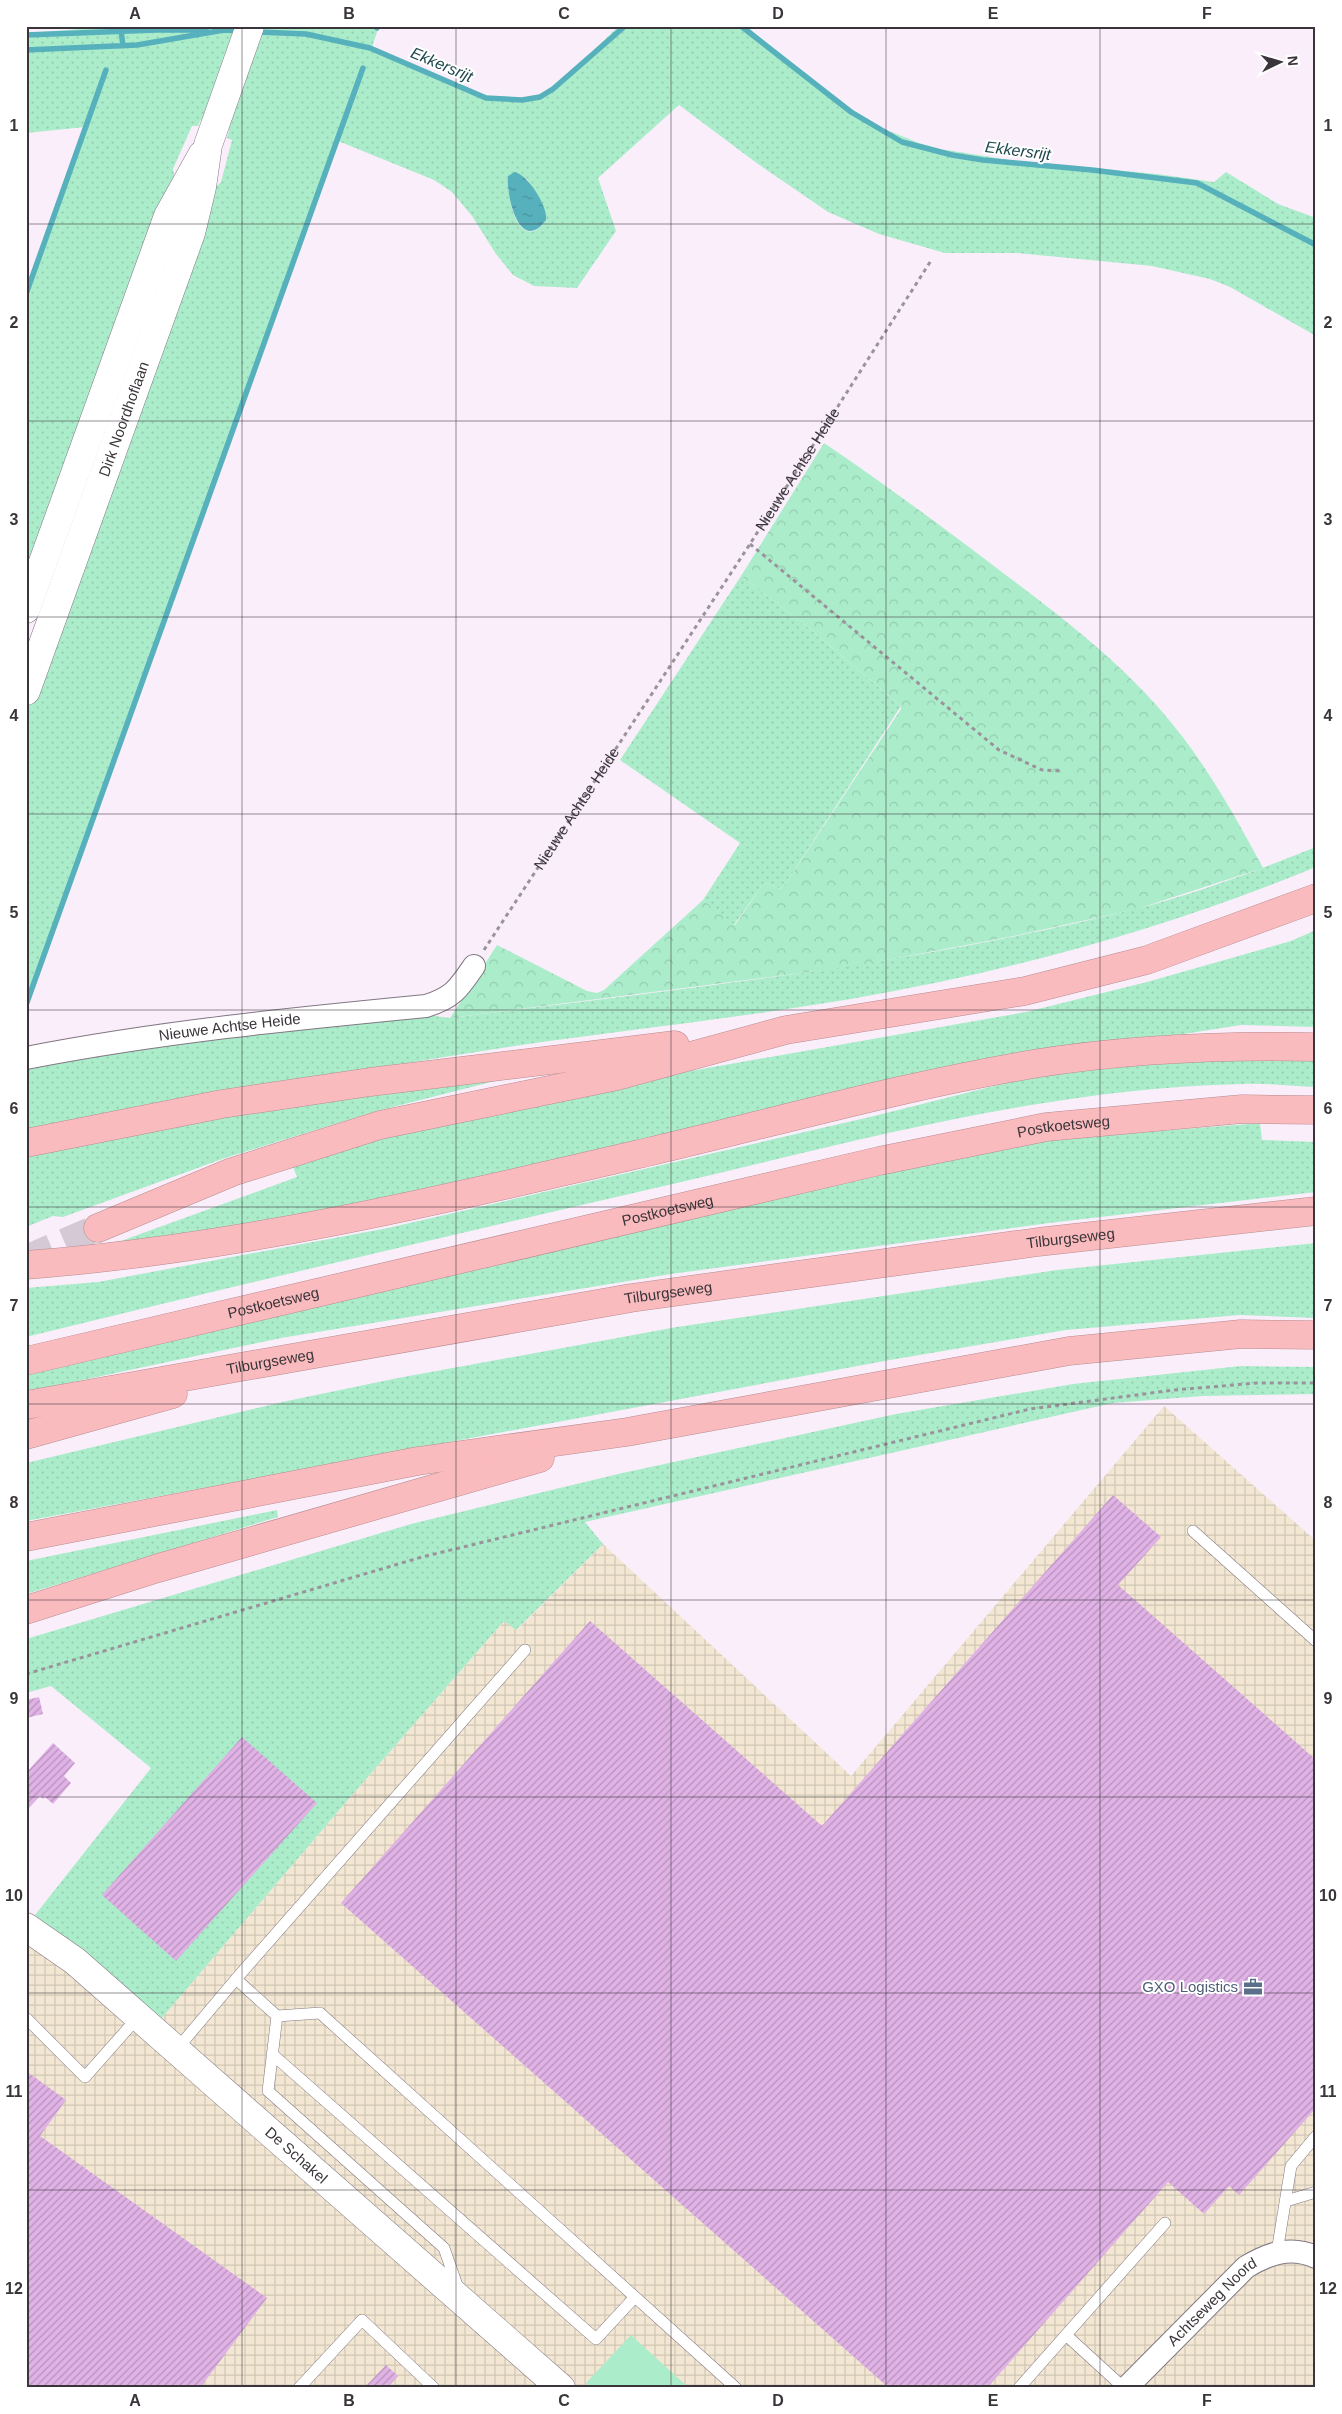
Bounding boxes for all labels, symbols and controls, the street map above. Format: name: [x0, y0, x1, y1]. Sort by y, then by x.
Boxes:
text: A: [129, 5, 141, 22]
text: B: [343, 5, 355, 22]
text: C: [558, 5, 570, 22]
text: D: [772, 5, 784, 22]
text: E: [988, 5, 999, 22]
text: F: [1202, 5, 1212, 22]
north arrow: [1254, 38, 1304, 88]
water label: Ekkersrijt: [408, 44, 476, 85]
text: N: [1285, 55, 1301, 67]
text: 1: [10, 117, 19, 134]
text: 1: [1324, 117, 1333, 134]
water label: Ekkersrijt: [984, 138, 1052, 163]
text: 2: [10, 314, 19, 331]
text: 2: [1324, 314, 1333, 331]
street label: Dirk Noordhoflaan: [95, 359, 152, 479]
street label: Nieuwe Achtse Heide: [752, 404, 843, 534]
text: 3: [10, 511, 19, 528]
text: 3: [1324, 511, 1333, 528]
text: 4: [10, 707, 19, 724]
text: 4: [1324, 707, 1333, 724]
street label: Nieuwe Achtse Heide: [530, 744, 622, 873]
text: 5: [10, 904, 19, 921]
text: 5: [1324, 904, 1333, 921]
street label: Nieuwe Achtse Heide: [158, 1010, 301, 1044]
text: 6: [10, 1100, 19, 1117]
text: 6: [1324, 1100, 1333, 1117]
street label: Postkoetsweg: [1016, 1112, 1111, 1141]
street label: Postkoetsweg: [620, 1191, 715, 1229]
street label: Tilburgseweg: [1025, 1225, 1116, 1252]
street label: Tilburgseweg: [623, 1278, 713, 1307]
street label: Postkoetsweg: [226, 1284, 321, 1321]
text: 7: [10, 1297, 19, 1314]
text: 7: [1324, 1297, 1333, 1314]
street label: Tilburgseweg: [225, 1345, 315, 1377]
text: 8: [10, 1494, 19, 1511]
text: 8: [1324, 1494, 1333, 1511]
text: 9: [10, 1690, 19, 1707]
text: 9: [1324, 1690, 1333, 1707]
text: 10: [5, 1887, 23, 1904]
text: 10: [1319, 1887, 1337, 1904]
office icon: GXO Logistics: [1242, 1976, 1264, 1998]
place label: GXO Logistics: [1142, 1978, 1238, 1995]
text: 11: [6, 2083, 23, 2100]
text: 11: [1320, 2083, 1337, 2100]
street label: De Schakel: [262, 2123, 331, 2187]
street label: Achtseweg Noord: [1164, 2254, 1259, 2349]
text: 12: [5, 2280, 23, 2297]
text: 12: [1319, 2280, 1337, 2297]
text: A: [129, 2392, 141, 2409]
text: B: [343, 2392, 355, 2409]
text: C: [558, 2392, 570, 2409]
text: D: [772, 2392, 784, 2409]
text: E: [988, 2392, 999, 2409]
text: F: [1202, 2392, 1212, 2409]

